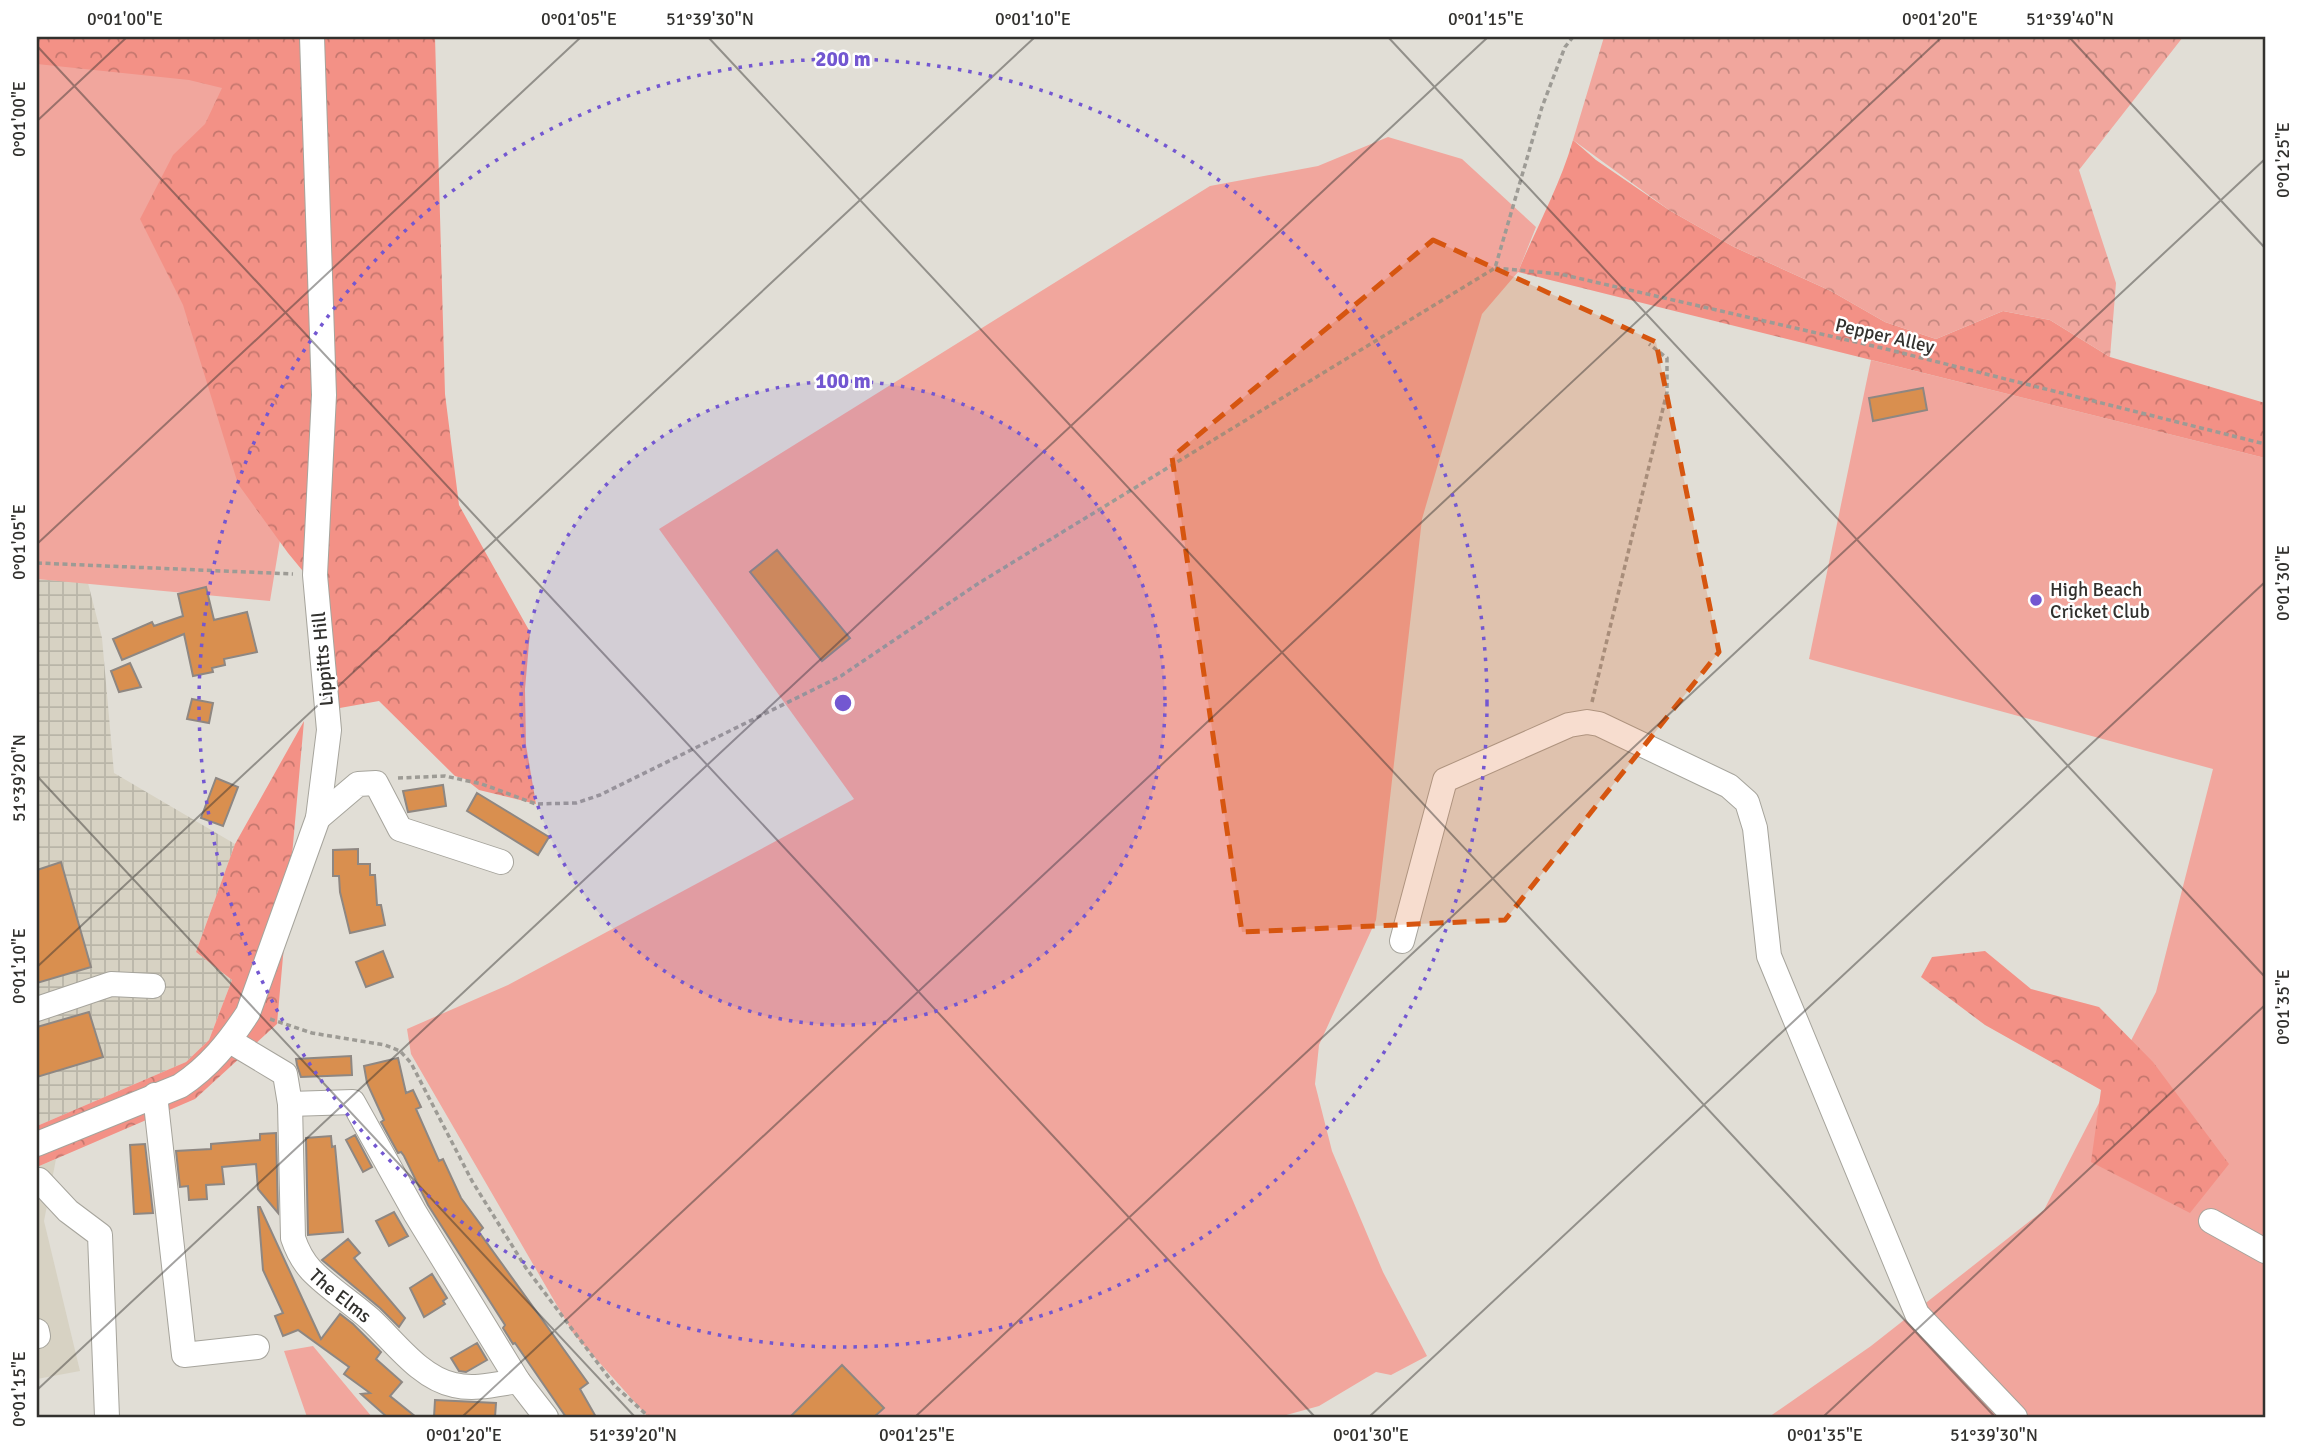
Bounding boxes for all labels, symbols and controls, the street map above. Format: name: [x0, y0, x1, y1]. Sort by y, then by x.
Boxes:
text: 0°01'00"E: [87, 8, 163, 30]
text: 0°01'05"E: [541, 8, 617, 30]
text: 51°39'30"N: [666, 8, 754, 30]
text: 0°01'10"E: [995, 8, 1071, 30]
text: 0°01'15"E: [1448, 8, 1524, 30]
text: 0°01'20"E: [1902, 8, 1978, 30]
text: 51°39'40"N: [2026, 8, 2114, 30]
text: 200 m: [815, 46, 871, 72]
text: 0°01'00"E: [8, 81, 30, 157]
text: 0°01'25"E: [2272, 122, 2294, 198]
street label: Pepper Alley: [1833, 313, 1937, 359]
text: 100 m: [815, 368, 871, 394]
text: 0°01'05"E: [8, 504, 30, 580]
text: 0°01'30"E: [2272, 545, 2294, 621]
place label: High Beach Cricket Club: [2050, 578, 2150, 624]
marker: High Beach Cricket Club: [2028, 592, 2044, 608]
street label: Lippitts Hill: [307, 611, 339, 707]
centre of rings: [831, 691, 855, 715]
text: 51°39'20"N: [8, 734, 30, 822]
text: 0°01'10"E: [8, 928, 30, 1004]
text: 0°01'35"E: [2272, 969, 2294, 1045]
street label: The Elms: [304, 1264, 376, 1328]
text: 0°01'15"E: [8, 1351, 30, 1427]
text: 0°01'20"E: [426, 1424, 502, 1446]
text: 51°39'20"N: [589, 1424, 677, 1446]
text: 0°01'25"E: [879, 1424, 955, 1446]
text: 0°01'30"E: [1333, 1424, 1409, 1446]
text: 0°01'35"E: [1787, 1424, 1863, 1446]
text: 51°39'30"N: [1950, 1424, 2038, 1446]

